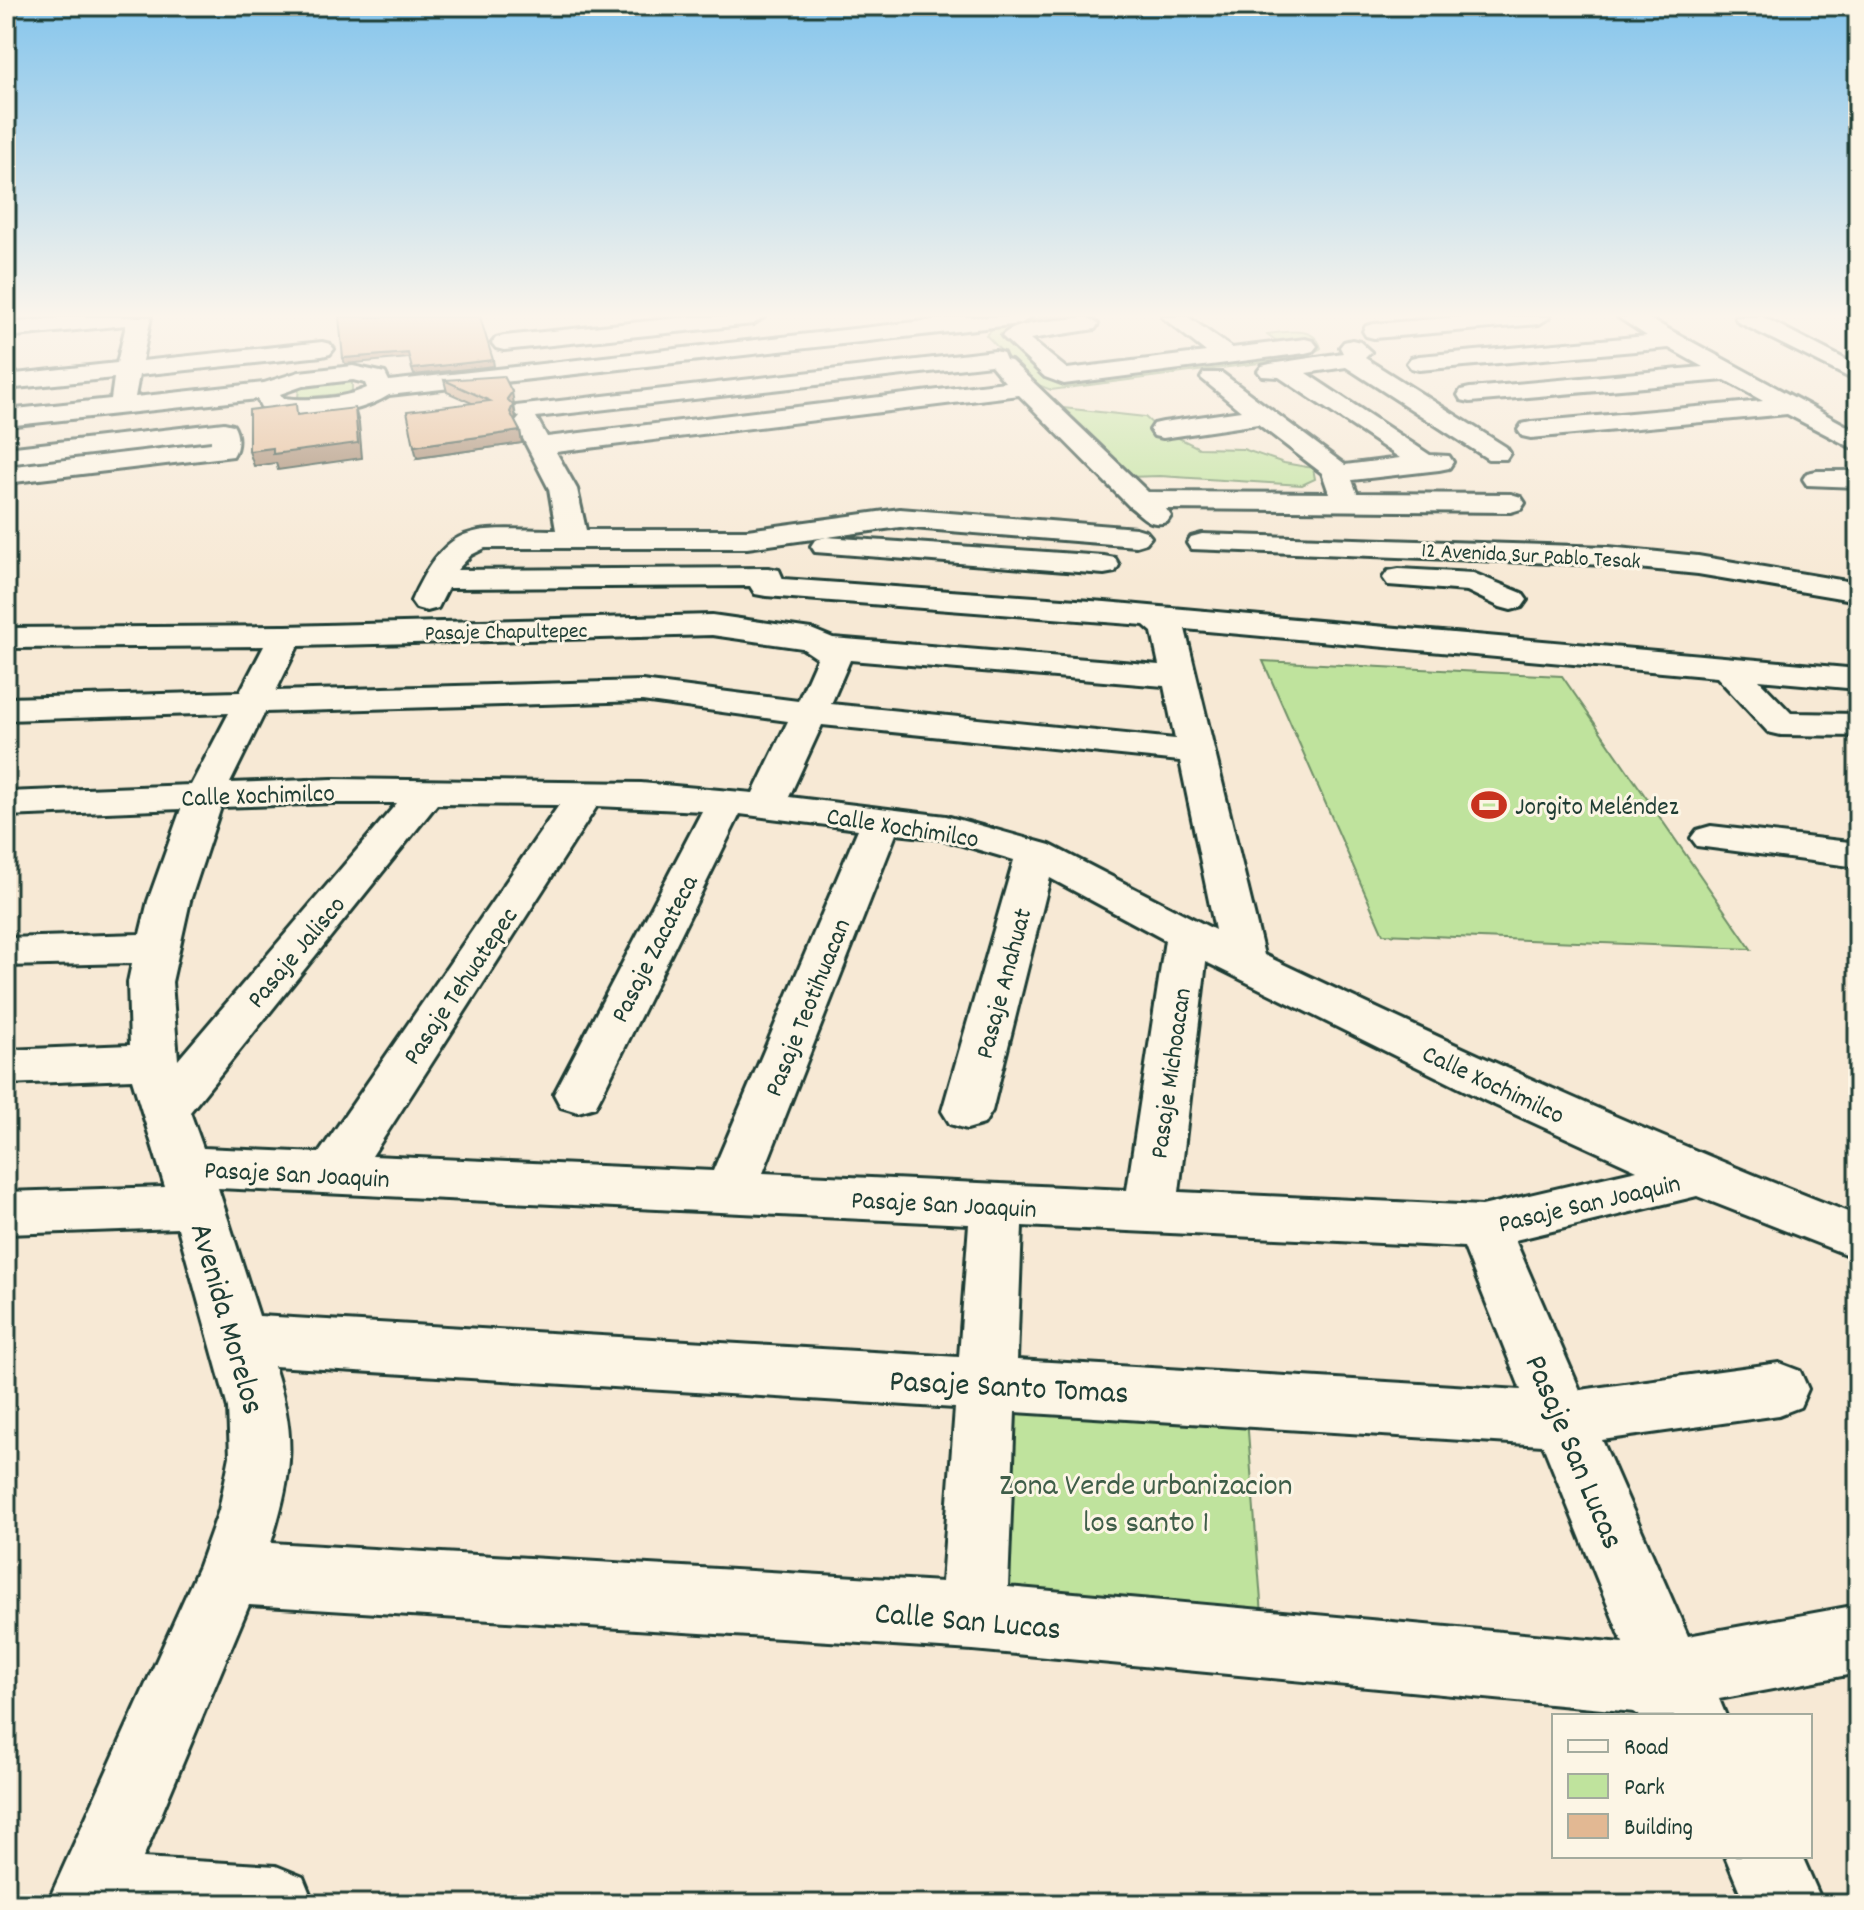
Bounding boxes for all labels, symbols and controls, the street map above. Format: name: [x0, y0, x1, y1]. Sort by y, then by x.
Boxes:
street label: 12 Avenida Sur Pablo Tesak: [1420, 536, 1641, 579]
street label: Pasaje Chapultepec: [424, 617, 588, 650]
street label: Calle Xochimilco: [181, 776, 335, 819]
sports icon: Jorgito Meléndez: [1470, 786, 1508, 824]
place label: Jorgito Meléndez: [1515, 790, 1679, 827]
street label: Calle Xochimilco: [824, 799, 981, 860]
street label: Pasaje Zacateca: [603, 869, 710, 1030]
street label: Pasaje Jalisco: [240, 889, 356, 1018]
street label: Pasaje Tehuatepec: [395, 901, 529, 1073]
street label: Pasaje Anahuat: [967, 904, 1043, 1063]
street label: Pasaje Teotihuacan: [757, 914, 862, 1103]
street label: Pasaje Michoacan: [1142, 986, 1203, 1161]
street label: Calle Xochimilco: [1415, 1037, 1570, 1135]
street label: Pasaje San Joaquin: [203, 1153, 391, 1200]
street label: Pasaje San Joaquin: [1495, 1166, 1684, 1244]
street label: Pasaje San Joaquin: [850, 1183, 1038, 1230]
street label: Avenida Morelos: [175, 1218, 273, 1420]
street label: Pasaje San Lucas: [1510, 1349, 1633, 1557]
street label: Pasaje Santo Tomas: [888, 1361, 1130, 1419]
park label: Zona Verde urbanizacion los santo 1: [999, 1465, 1293, 1548]
street label: Calle San Lucas: [872, 1593, 1063, 1655]
legend: [1552, 1714, 1812, 1858]
text: Road: [1624, 1732, 1669, 1766]
text: Park: [1624, 1772, 1665, 1806]
text: Building: [1624, 1812, 1693, 1846]

